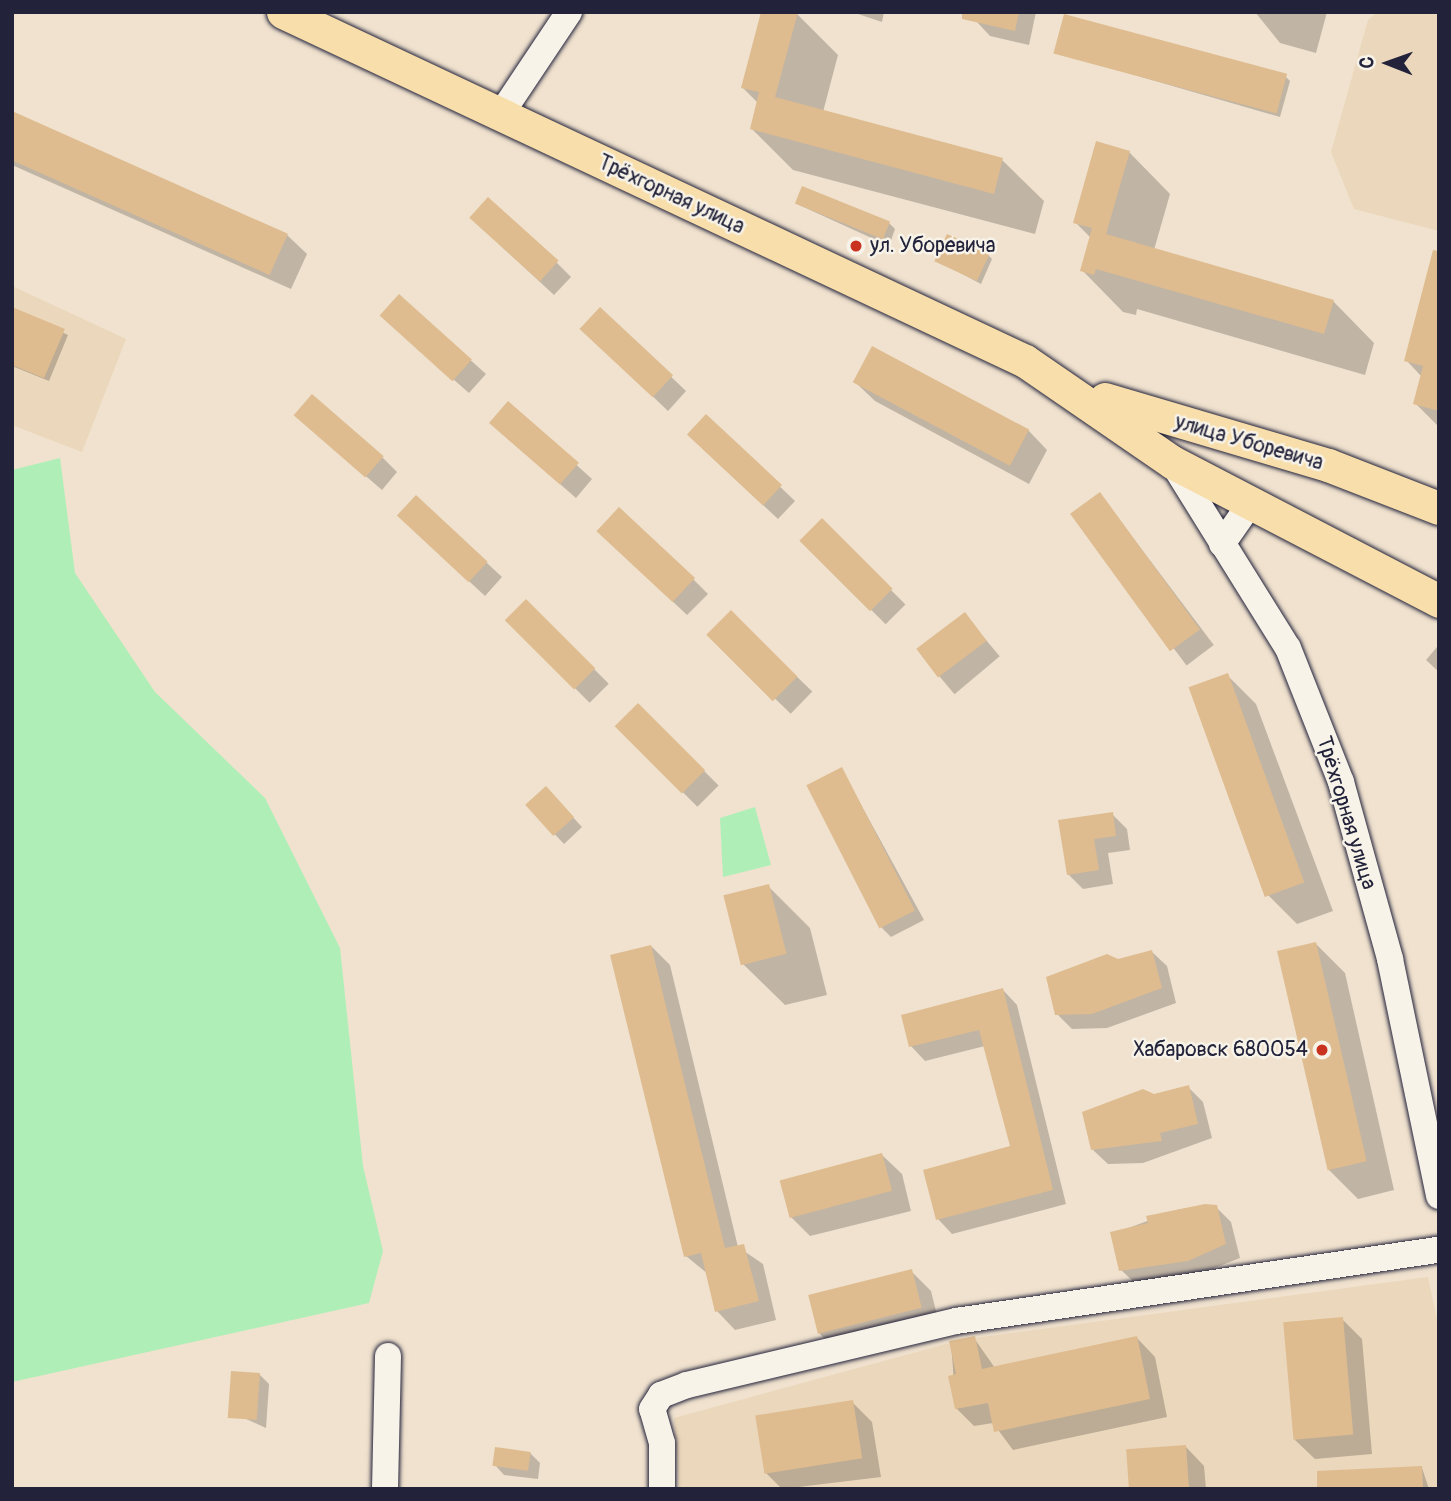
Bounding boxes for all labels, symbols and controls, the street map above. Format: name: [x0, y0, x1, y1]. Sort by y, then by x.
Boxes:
north arrow: [1353, 28, 1423, 98]
text: С: [1355, 57, 1379, 69]
street label: Трёхгорная улица: [594, 150, 748, 240]
place label: ул. Уборевича: [870, 233, 995, 259]
marker: ул. Уборевича: [848, 238, 864, 254]
street label: улица Уборевича: [1172, 410, 1326, 476]
street label: Трёхгорная улица: [1311, 733, 1381, 893]
place label: Хабаровск 680054: [1133, 1037, 1308, 1063]
marker: Хабаровск 680054: [1314, 1042, 1330, 1058]

